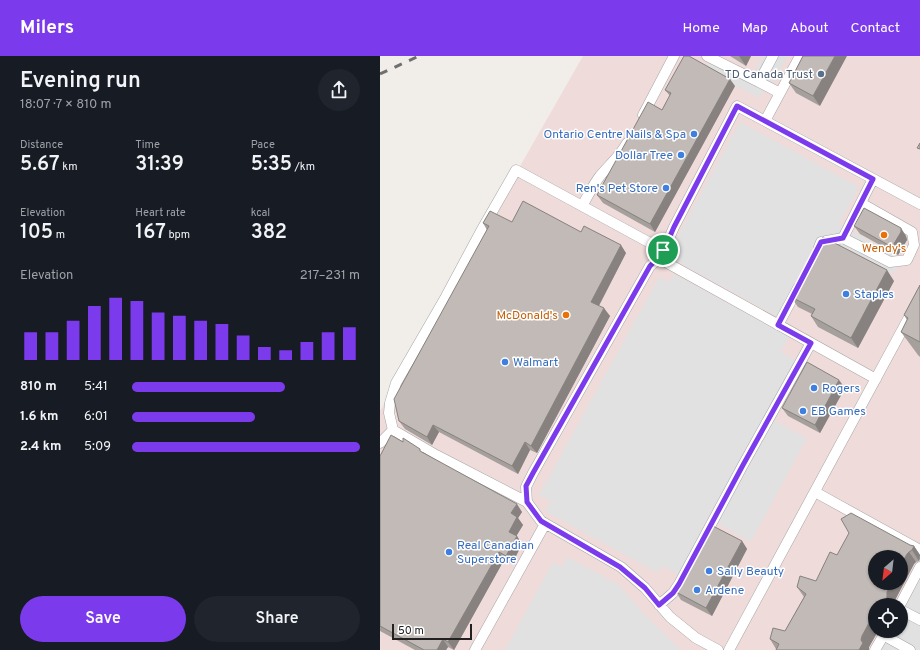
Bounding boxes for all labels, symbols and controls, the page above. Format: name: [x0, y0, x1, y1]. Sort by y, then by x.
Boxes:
text: Milers: [20, 16, 74, 40]
text: Home: [683, 20, 720, 37]
text: Map: [742, 20, 768, 37]
text: About: [790, 20, 829, 37]
text: Contact: [851, 20, 900, 37]
place label: TD Canada Trust: [725, 67, 813, 83]
text: Evening run: [20, 68, 141, 95]
button: share: [318, 69, 360, 111]
marker: TD Canada Trust: [816, 69, 826, 79]
text: 18:07 · 7 × 810 m: [20, 97, 111, 113]
place label: Ontario Centre Nails & Spa: [543, 127, 686, 143]
marker: Ontario Centre Nails & Spa: [689, 129, 699, 139]
text: Distance: [20, 138, 63, 152]
text: Time: [135, 138, 160, 152]
text: Pace: [251, 138, 275, 152]
place label: Dollar Tree: [615, 148, 673, 164]
marker: Dollar Tree: [676, 150, 686, 160]
text: 5.67: [20, 152, 60, 178]
text: 31:39: [135, 152, 184, 178]
text: 5:35: [251, 152, 292, 178]
text: km: [60, 160, 78, 174]
text: /km: [292, 160, 315, 174]
place label: Ren's Pet Store: [576, 181, 658, 197]
marker: Ren's Pet Store: [661, 183, 671, 193]
text: Elevation: [20, 206, 65, 220]
text: Heart rate: [135, 206, 186, 220]
text: kcal: [251, 206, 270, 220]
text: 105: [20, 220, 53, 246]
text: 167: [135, 220, 166, 246]
text: 382: [251, 220, 287, 246]
text: m: [53, 228, 65, 242]
text: bpm: [166, 228, 190, 242]
marker: Wendy's: [879, 230, 889, 240]
pin: [646, 233, 680, 267]
icon: arrive: [652, 239, 674, 261]
place label: Wendy's: [862, 241, 906, 257]
text: Elevation: [20, 268, 73, 284]
text: 217–231 m: [300, 268, 360, 284]
place label: Staples: [854, 287, 894, 303]
marker: Staples: [841, 289, 851, 299]
place label: McDonald's: [496, 308, 558, 324]
marker: McDonald's: [561, 310, 571, 320]
place label: Walmart: [513, 355, 558, 371]
marker: Walmart: [500, 357, 510, 367]
text: 810 m: [20, 379, 57, 395]
text: 5:41: [84, 379, 108, 395]
place label: Rogers: [822, 381, 860, 397]
marker: Rogers: [809, 383, 819, 393]
place label: EB Games: [811, 404, 866, 420]
marker: EB Games: [798, 406, 808, 416]
text: 1.6 km: [20, 409, 58, 425]
text: 6:01: [84, 409, 108, 425]
text: 2.4 km: [20, 439, 61, 455]
text: 5:09: [84, 439, 111, 455]
place label: Real Canadian Superstore: [457, 538, 534, 568]
marker: Real Canadian Superstore: [444, 547, 454, 557]
north arrow: [868, 550, 908, 590]
map controls: [868, 550, 908, 638]
place label: Sally Beauty: [717, 564, 784, 580]
marker: Sally Beauty: [704, 566, 714, 576]
place label: Ardene: [705, 583, 744, 599]
marker: Ardene: [692, 585, 702, 595]
button: Save: [20, 596, 186, 642]
button: Share: [194, 596, 360, 642]
button: locate: [868, 598, 908, 638]
scale bar: [392, 622, 472, 641]
text: 50 m: [398, 624, 424, 638]

